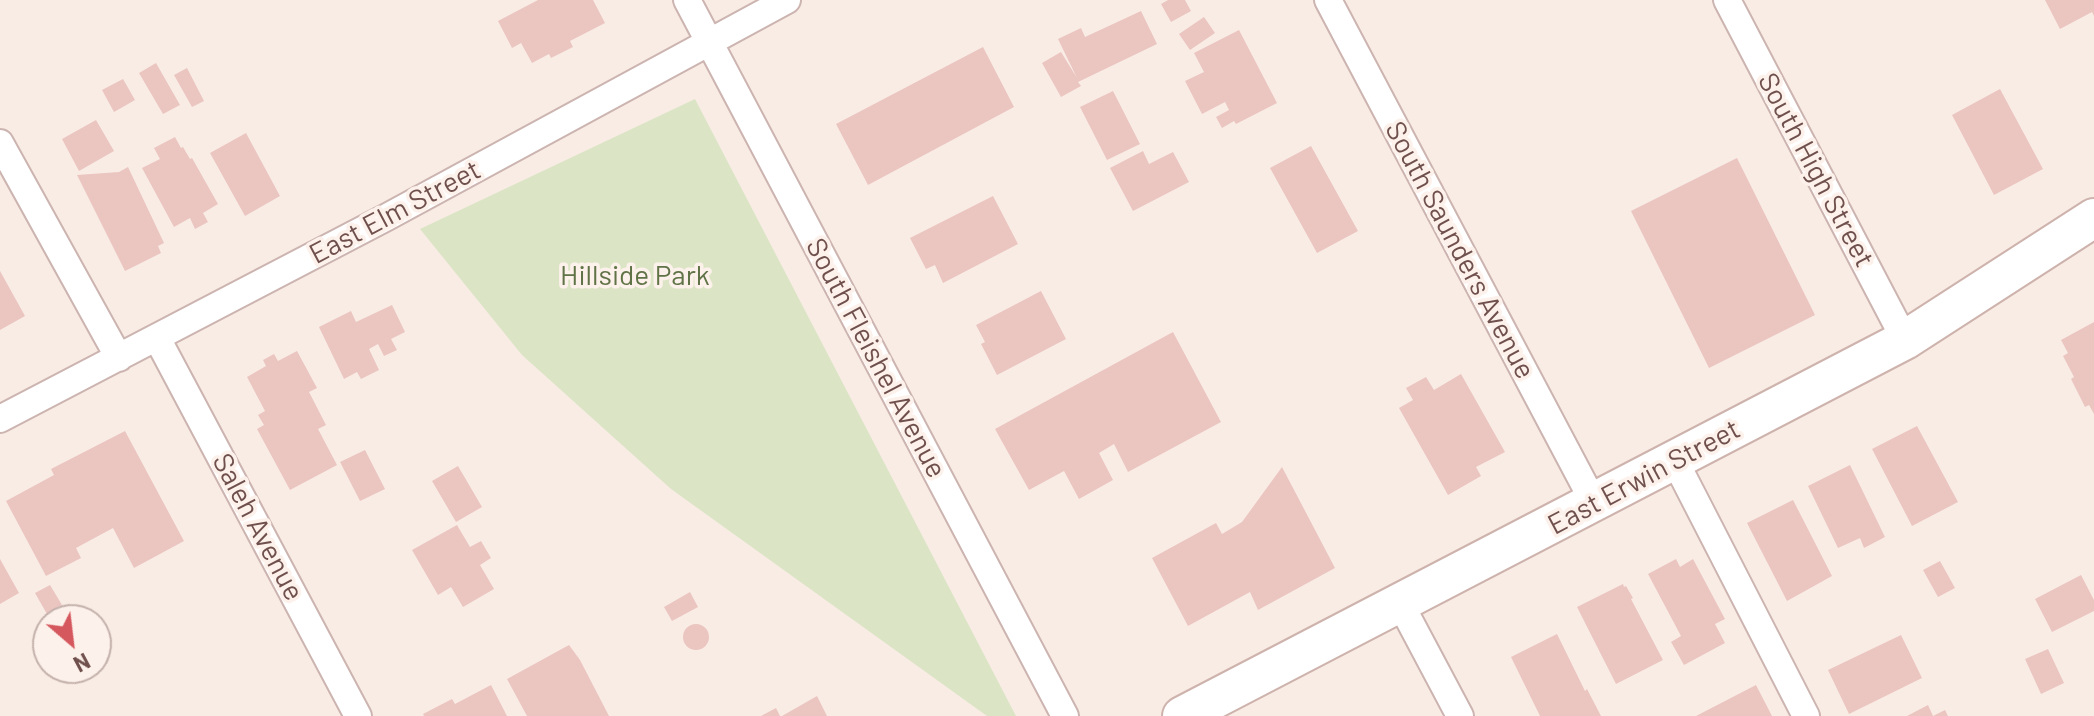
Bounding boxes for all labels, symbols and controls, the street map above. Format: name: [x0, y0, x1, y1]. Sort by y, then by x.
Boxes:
street label: South High Street: [1751, 67, 1881, 273]
street label: South Saunders Avenue: [1378, 116, 1542, 384]
street label: East Elm Street: [304, 153, 486, 271]
street label: South Fleishel Avenue: [799, 233, 953, 483]
park label: Hillside Park: [560, 259, 710, 293]
street label: East Erwin Street: [1542, 412, 1746, 542]
street label: Saleh Avenue: [205, 448, 311, 606]
north arrow: [32, 604, 112, 684]
text: N: [70, 649, 95, 678]

